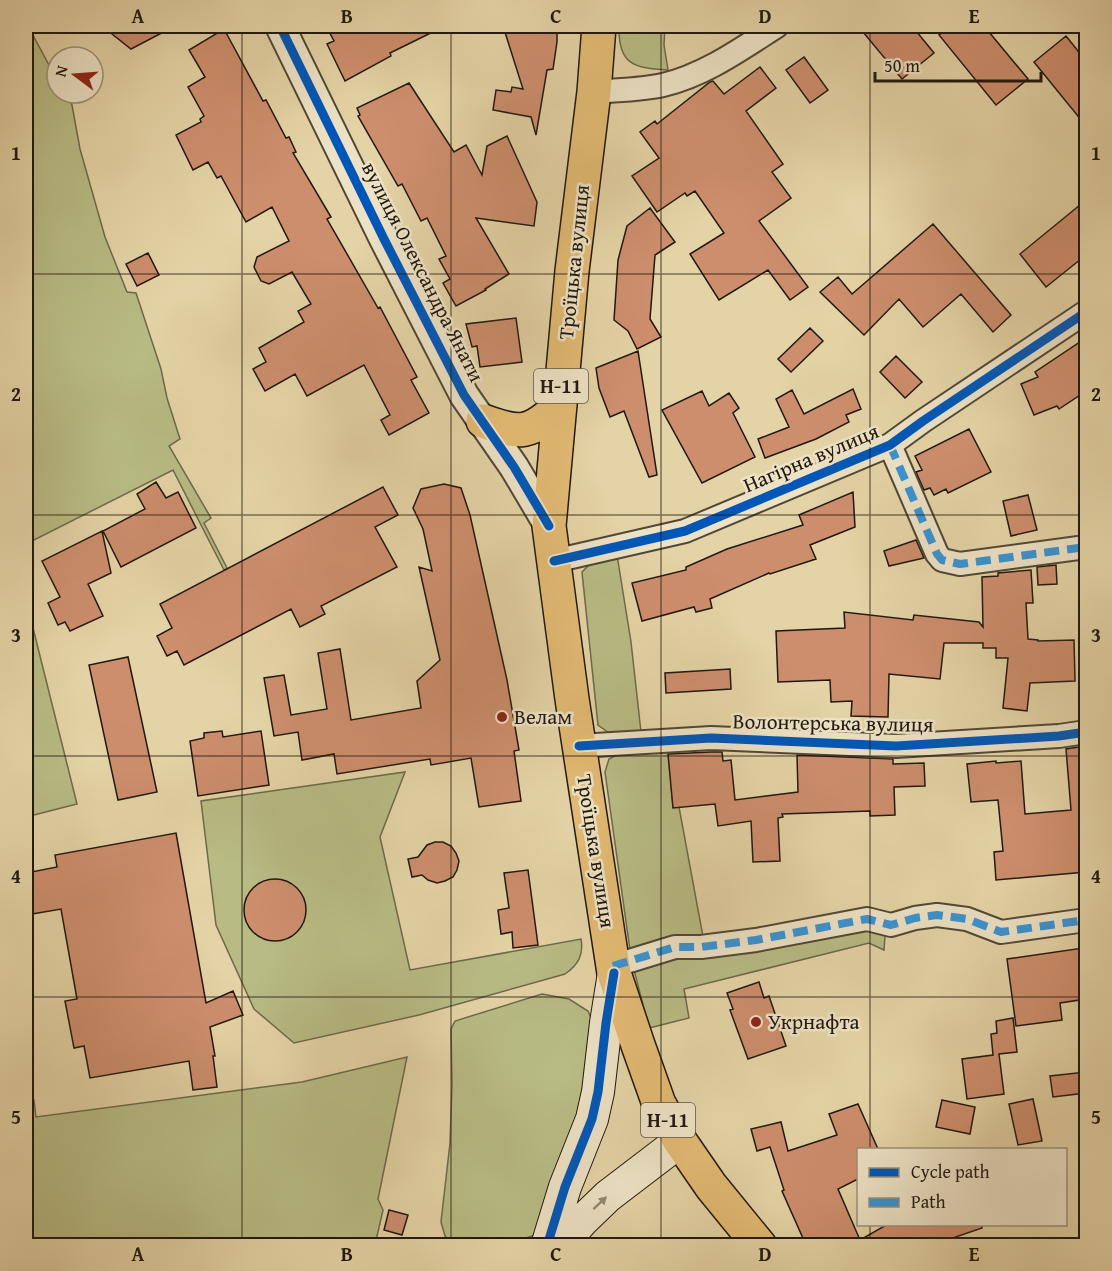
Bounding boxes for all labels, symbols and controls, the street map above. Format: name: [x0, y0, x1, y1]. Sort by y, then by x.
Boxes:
text: A: [132, 1, 145, 30]
text: B: [341, 1, 353, 30]
text: C: [550, 1, 562, 30]
text: D: [758, 1, 772, 30]
text: E: [969, 1, 980, 30]
north arrow: [45, 45, 105, 105]
scale bar: [875, 45, 1042, 83]
text: 50 m: [884, 52, 920, 79]
text: N: [48, 62, 74, 79]
text: 1: [11, 138, 21, 167]
text: 1: [1091, 138, 1101, 167]
street label: вулиця Олександра Янати: [354, 156, 492, 387]
street label: Троїцька вулиця: [550, 183, 597, 341]
road number: Н-11: [534, 369, 588, 403]
text: 2: [11, 379, 21, 408]
text: 2: [1091, 379, 1101, 408]
street label: Нагірна вулиця: [738, 415, 884, 500]
text: 3: [11, 620, 21, 649]
text: 3: [1091, 620, 1101, 649]
place label: Велам: [514, 701, 572, 732]
street label: Волонтерська вулиця: [732, 705, 934, 740]
marker: Велам: [495, 710, 509, 724]
street label: Троїцька вулиця: [569, 772, 624, 930]
text: 4: [11, 861, 21, 890]
text: 4: [1091, 861, 1101, 890]
place label: Укрнафта: [768, 1006, 860, 1037]
marker: Укрнафта: [749, 1015, 763, 1029]
text: 5: [11, 1102, 21, 1131]
text: 5: [1091, 1102, 1101, 1131]
road number: Н-11: [641, 1103, 695, 1137]
legend: [857, 1148, 1067, 1226]
text: Cycle path: [911, 1158, 990, 1185]
text: Path: [911, 1188, 946, 1215]
one-way arrow: [593, 1197, 607, 1211]
text: A: [132, 1239, 145, 1268]
text: B: [341, 1239, 353, 1268]
text: C: [550, 1239, 562, 1268]
text: D: [758, 1239, 772, 1268]
text: E: [969, 1239, 980, 1268]

